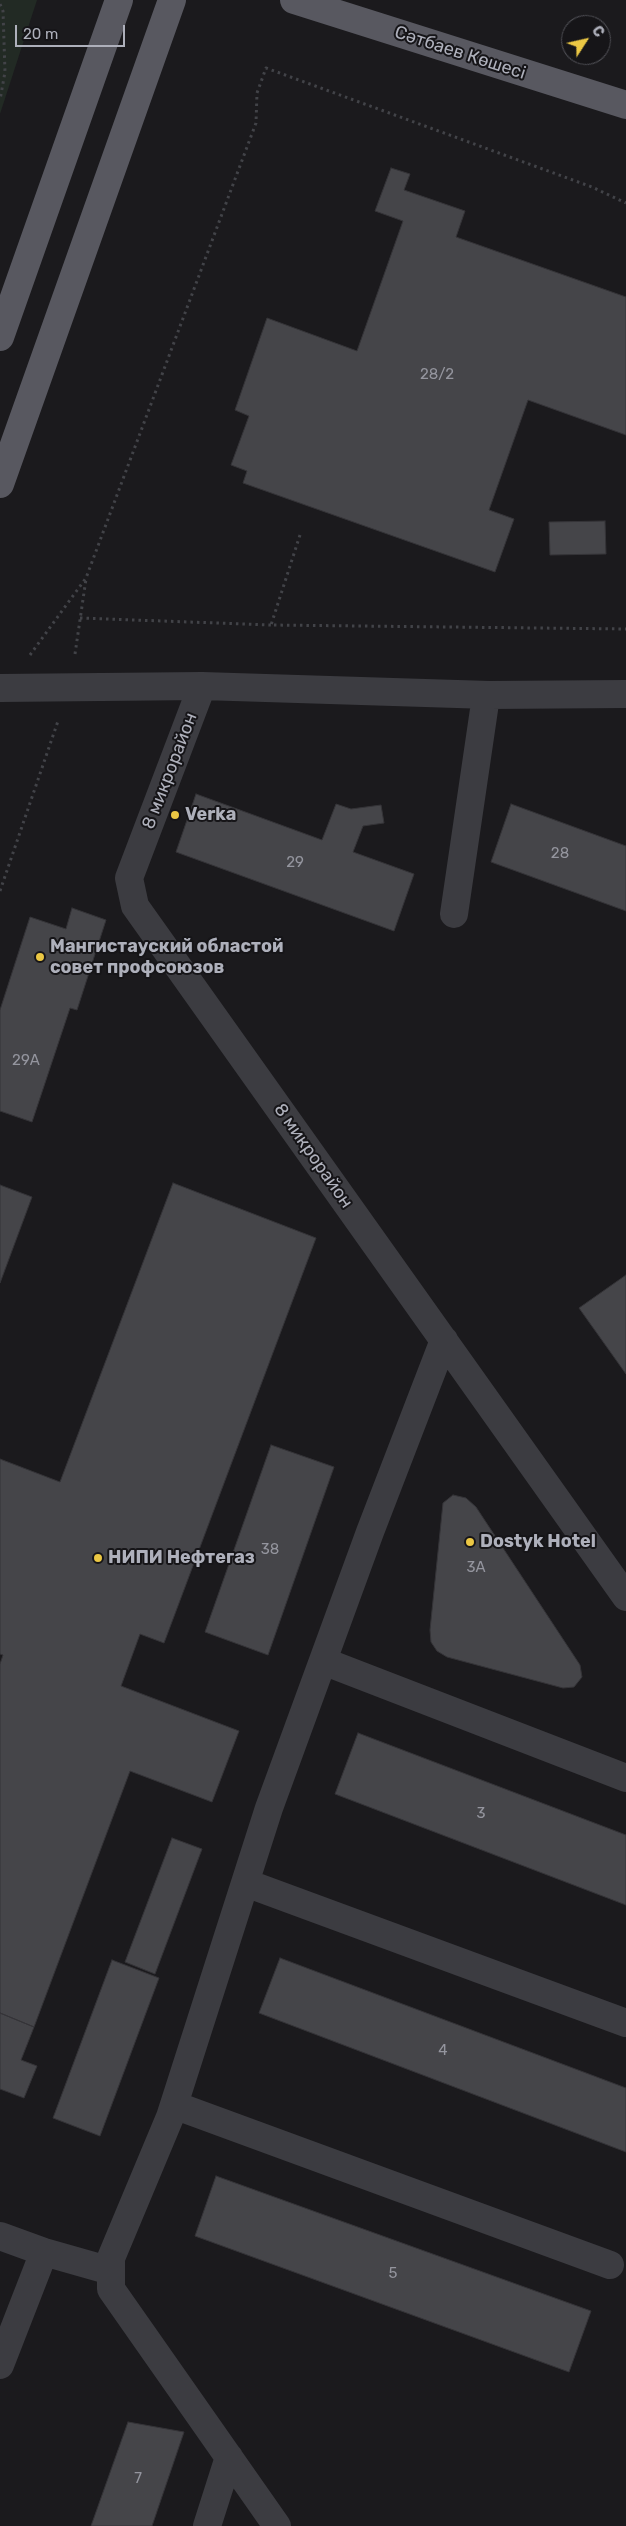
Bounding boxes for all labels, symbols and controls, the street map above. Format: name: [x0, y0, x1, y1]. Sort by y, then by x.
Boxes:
scale bar: [18, 15, 128, 47]
north arrow: [561, 15, 611, 65]
street label: Сәтбаев Көшесі: [392, 22, 528, 84]
text: С: [588, 23, 608, 41]
text: 20 m: [23, 25, 58, 43]
house number: 28/2: [420, 366, 454, 384]
street label: 8 микрорайон: [138, 710, 202, 832]
place label: Verka: [185, 804, 236, 826]
marker: Verka: [169, 809, 181, 821]
house number: 28: [551, 845, 569, 863]
house number: 29: [286, 854, 304, 872]
place label: Мангистауский областой совет профсоюзов: [50, 936, 283, 979]
marker: Мангистауский областой совет профсоюзов: [34, 951, 46, 963]
house number: 29А: [12, 1052, 40, 1070]
street label: 8 микрорайон: [269, 1100, 357, 1212]
place label: Dostyk Hotel: [480, 1531, 596, 1553]
marker: Dostyk Hotel: [464, 1536, 476, 1548]
house number: 38: [261, 1541, 279, 1559]
place label: НИПИ Нефтегаз: [108, 1547, 255, 1569]
marker: НИПИ Нефтегаз: [92, 1552, 104, 1564]
house number: 3А: [466, 1559, 486, 1577]
house number: 3: [476, 1805, 486, 1823]
house number: 4: [438, 2042, 448, 2060]
house number: 5: [389, 2265, 397, 2283]
house number: 7: [134, 2470, 142, 2488]

